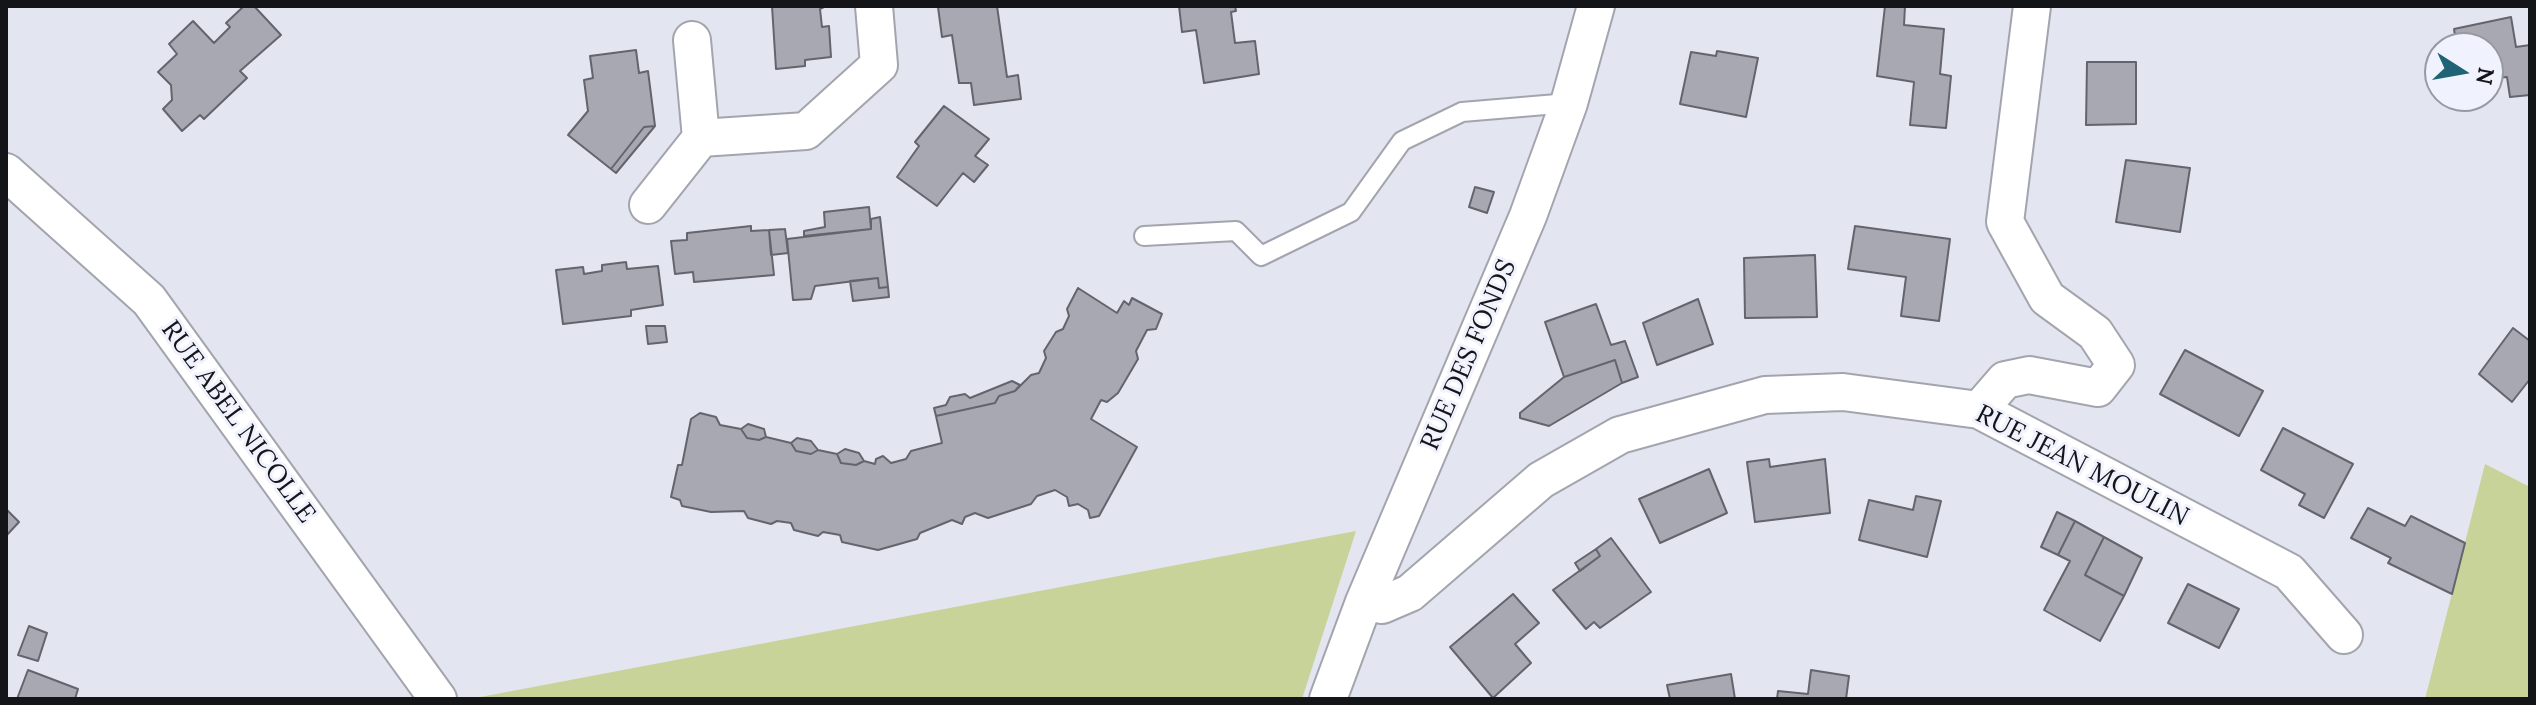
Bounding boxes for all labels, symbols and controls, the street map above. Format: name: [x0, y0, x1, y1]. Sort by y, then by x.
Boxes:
north arrow: [2424, 32, 2504, 112]
text: N: [2470, 65, 2501, 87]
street label: RUE DES FONDS: [1415, 255, 1523, 455]
street label: RUE ABEL NICOLLE: [154, 315, 322, 529]
street label: RUE JEAN MOULIN: [1970, 399, 2194, 533]

